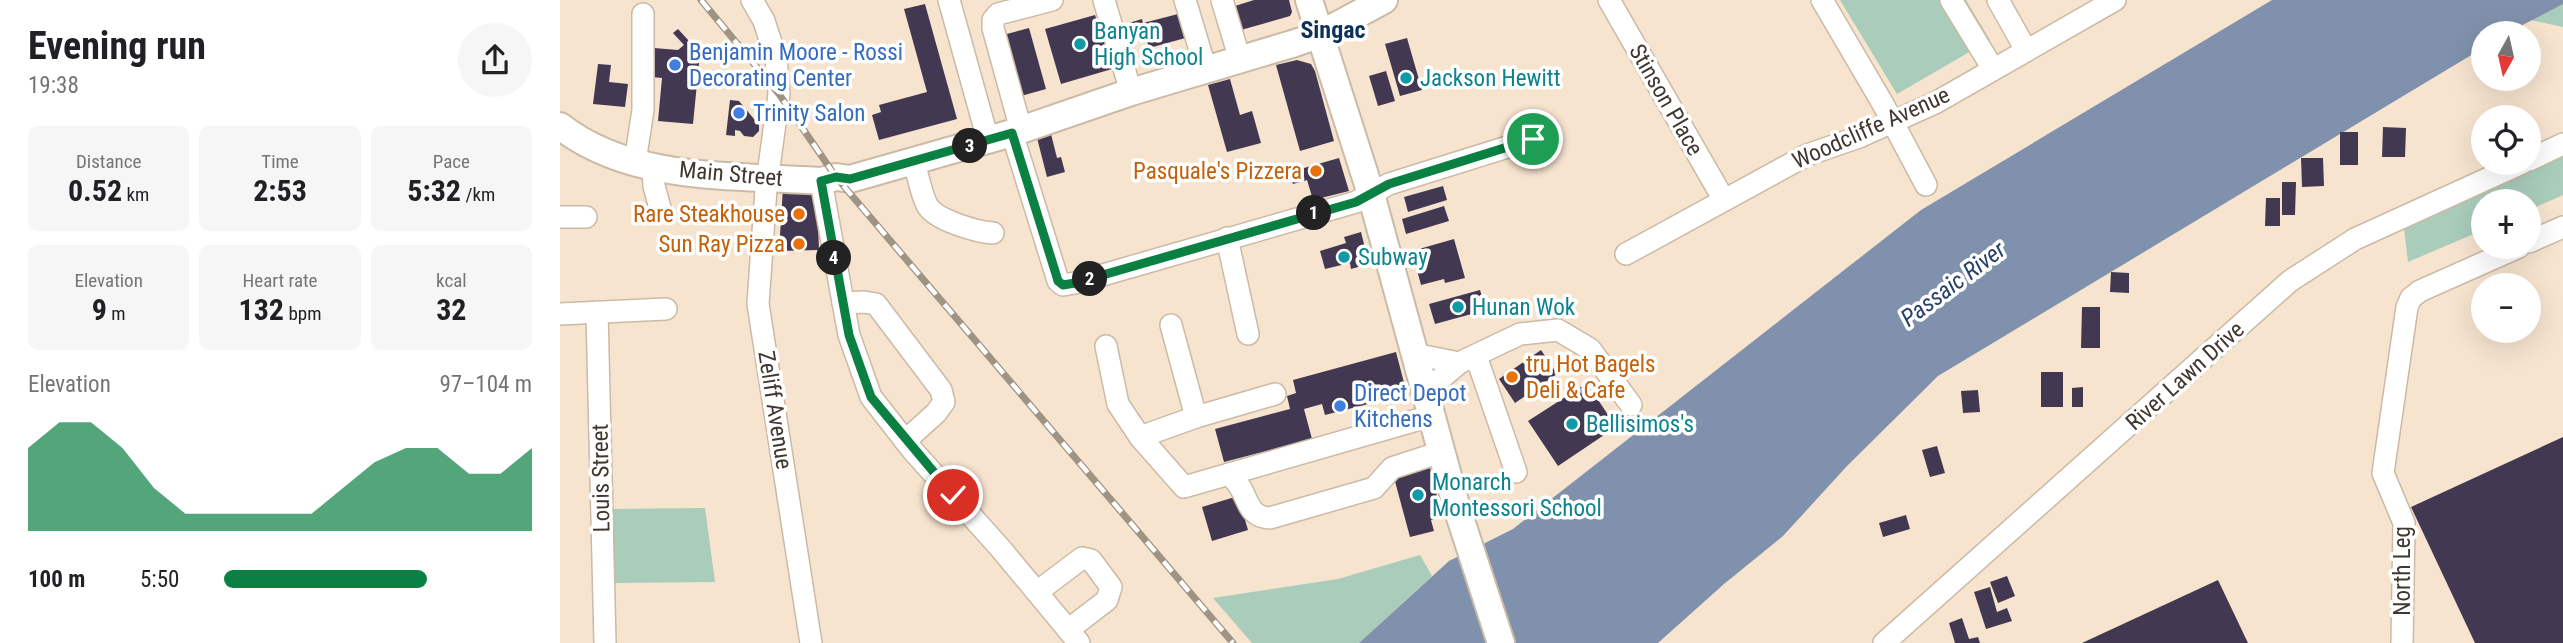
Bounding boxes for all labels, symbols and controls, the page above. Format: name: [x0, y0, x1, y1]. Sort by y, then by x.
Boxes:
district label: Singac: [1300, 16, 1366, 44]
place label: Banyan High School: [1094, 18, 1203, 71]
north arrow: [2471, 21, 2541, 91]
map controls: [2471, 21, 2541, 343]
button: share: [458, 23, 532, 97]
text: Evening run: [28, 24, 206, 68]
marker: Banyan High School: [1072, 36, 1088, 52]
place label: Benjamin Moore - Rossi Decorating Center: [689, 39, 903, 92]
street label: Stinson Place: [1623, 40, 1709, 160]
marker: Benjamin Moore - Rossi Decorating Center: [667, 57, 683, 73]
place label: Jackson Hewitt: [1420, 65, 1560, 92]
marker: Jackson Hewitt: [1398, 70, 1414, 86]
text: 19:38: [28, 72, 79, 99]
street label: Woodcliffe Avenue: [1788, 81, 1954, 175]
place label: Trinity Salon: [753, 100, 865, 127]
marker: Trinity Salon: [731, 105, 747, 121]
button: locate: [2471, 105, 2541, 175]
pin: [1503, 109, 1563, 169]
icon: arrive: [1514, 120, 1552, 158]
pin: 3: [952, 128, 988, 164]
text: 3: [965, 134, 974, 157]
text: Distance: [76, 150, 141, 173]
text: Time: [261, 150, 299, 173]
text: Pace: [433, 150, 470, 173]
street label: Main Street: [678, 156, 784, 192]
place label: Pasquale's Pizzera: [1133, 158, 1302, 185]
marker: Pasquale's Pizzera: [1308, 163, 1324, 179]
text: 0.52: [68, 173, 122, 208]
text: 2:53: [253, 173, 307, 208]
text: 5:32: [407, 173, 461, 208]
text: km: [122, 183, 149, 206]
text: /km: [461, 183, 495, 206]
button: +: [2471, 189, 2541, 259]
pin: 1: [1296, 196, 1332, 230]
place label: Rare Steakhouse: [633, 201, 785, 228]
text: 1: [1309, 201, 1318, 224]
marker: Rare Steakhouse: [791, 206, 807, 222]
place label: Sun Ray Pizza: [658, 231, 785, 258]
water label: Passaic River: [1895, 235, 2011, 332]
marker: Sun Ray Pizza: [791, 236, 807, 252]
pin: 4: [816, 240, 852, 276]
place label: Subway: [1358, 244, 1428, 271]
text: 4: [829, 246, 838, 269]
marker: Subway: [1336, 249, 1352, 265]
pin: 2: [1072, 262, 1108, 296]
text: 2: [1085, 267, 1094, 290]
text: Elevation: [74, 269, 143, 292]
text: Heart rate: [242, 269, 318, 292]
text: kcal: [436, 269, 467, 292]
button: −: [2471, 273, 2541, 343]
text: 9: [92, 292, 107, 327]
text: 132: [239, 292, 284, 327]
text: 32: [436, 292, 466, 327]
place label: Hunan Wok: [1472, 294, 1576, 321]
marker: Hunan Wok: [1450, 299, 1466, 315]
text: m: [107, 302, 126, 325]
text: bpm: [284, 302, 321, 325]
street label: River Lawn Drive: [2120, 316, 2250, 436]
street label: Zeliff Avenue: [752, 349, 798, 471]
place label: tru Hot Bagels Deli & Cafe: [1526, 351, 1656, 404]
marker: tru Hot Bagels Deli & Cafe: [1504, 369, 1520, 385]
text: Elevation: [28, 371, 111, 398]
text: 97–104 m: [439, 371, 532, 398]
place label: Direct Depot Kitchens: [1354, 380, 1466, 433]
marker: Direct Depot Kitchens: [1332, 398, 1348, 414]
place label: Bellisimos's: [1586, 411, 1694, 438]
marker: Bellisimos's: [1564, 416, 1580, 432]
street label: Louis Street: [587, 423, 615, 533]
pin: [923, 465, 983, 525]
place label: Monarch Montessori School: [1432, 469, 1602, 522]
icon: check: [934, 476, 972, 514]
marker: Monarch Montessori School: [1410, 487, 1426, 503]
street label: North Leg: [2389, 526, 2416, 616]
text: 100 m: [28, 566, 85, 593]
text: 5:50: [140, 566, 179, 593]

